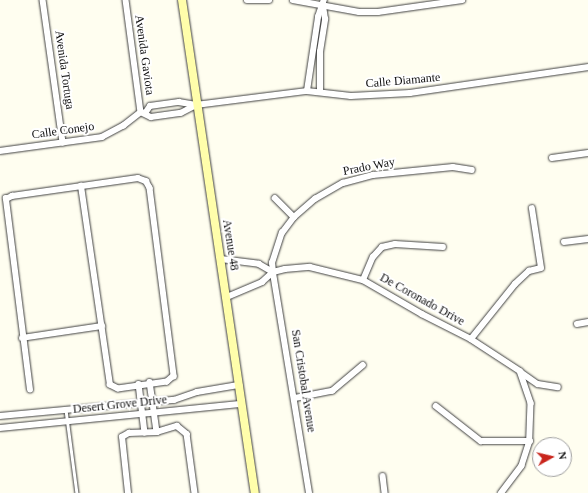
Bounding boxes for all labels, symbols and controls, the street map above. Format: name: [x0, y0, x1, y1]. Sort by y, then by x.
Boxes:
street label: Avenida Gaviota: [131, 14, 157, 96]
street label: Avenida Tortuga: [51, 29, 77, 111]
street label: Calle Diamante: [365, 71, 441, 91]
street label: Calle Conejo: [31, 119, 95, 143]
street label: Prado Way: [342, 155, 396, 179]
street label: Avenue 48: [219, 218, 241, 272]
street label: De Coronado Drive: [377, 271, 467, 329]
street label: San Cristobal Avenue: [288, 328, 318, 434]
street label: Desert Grove Drive: [72, 393, 168, 417]
north arrow: [532, 437, 572, 477]
text: N: [556, 451, 569, 460]

